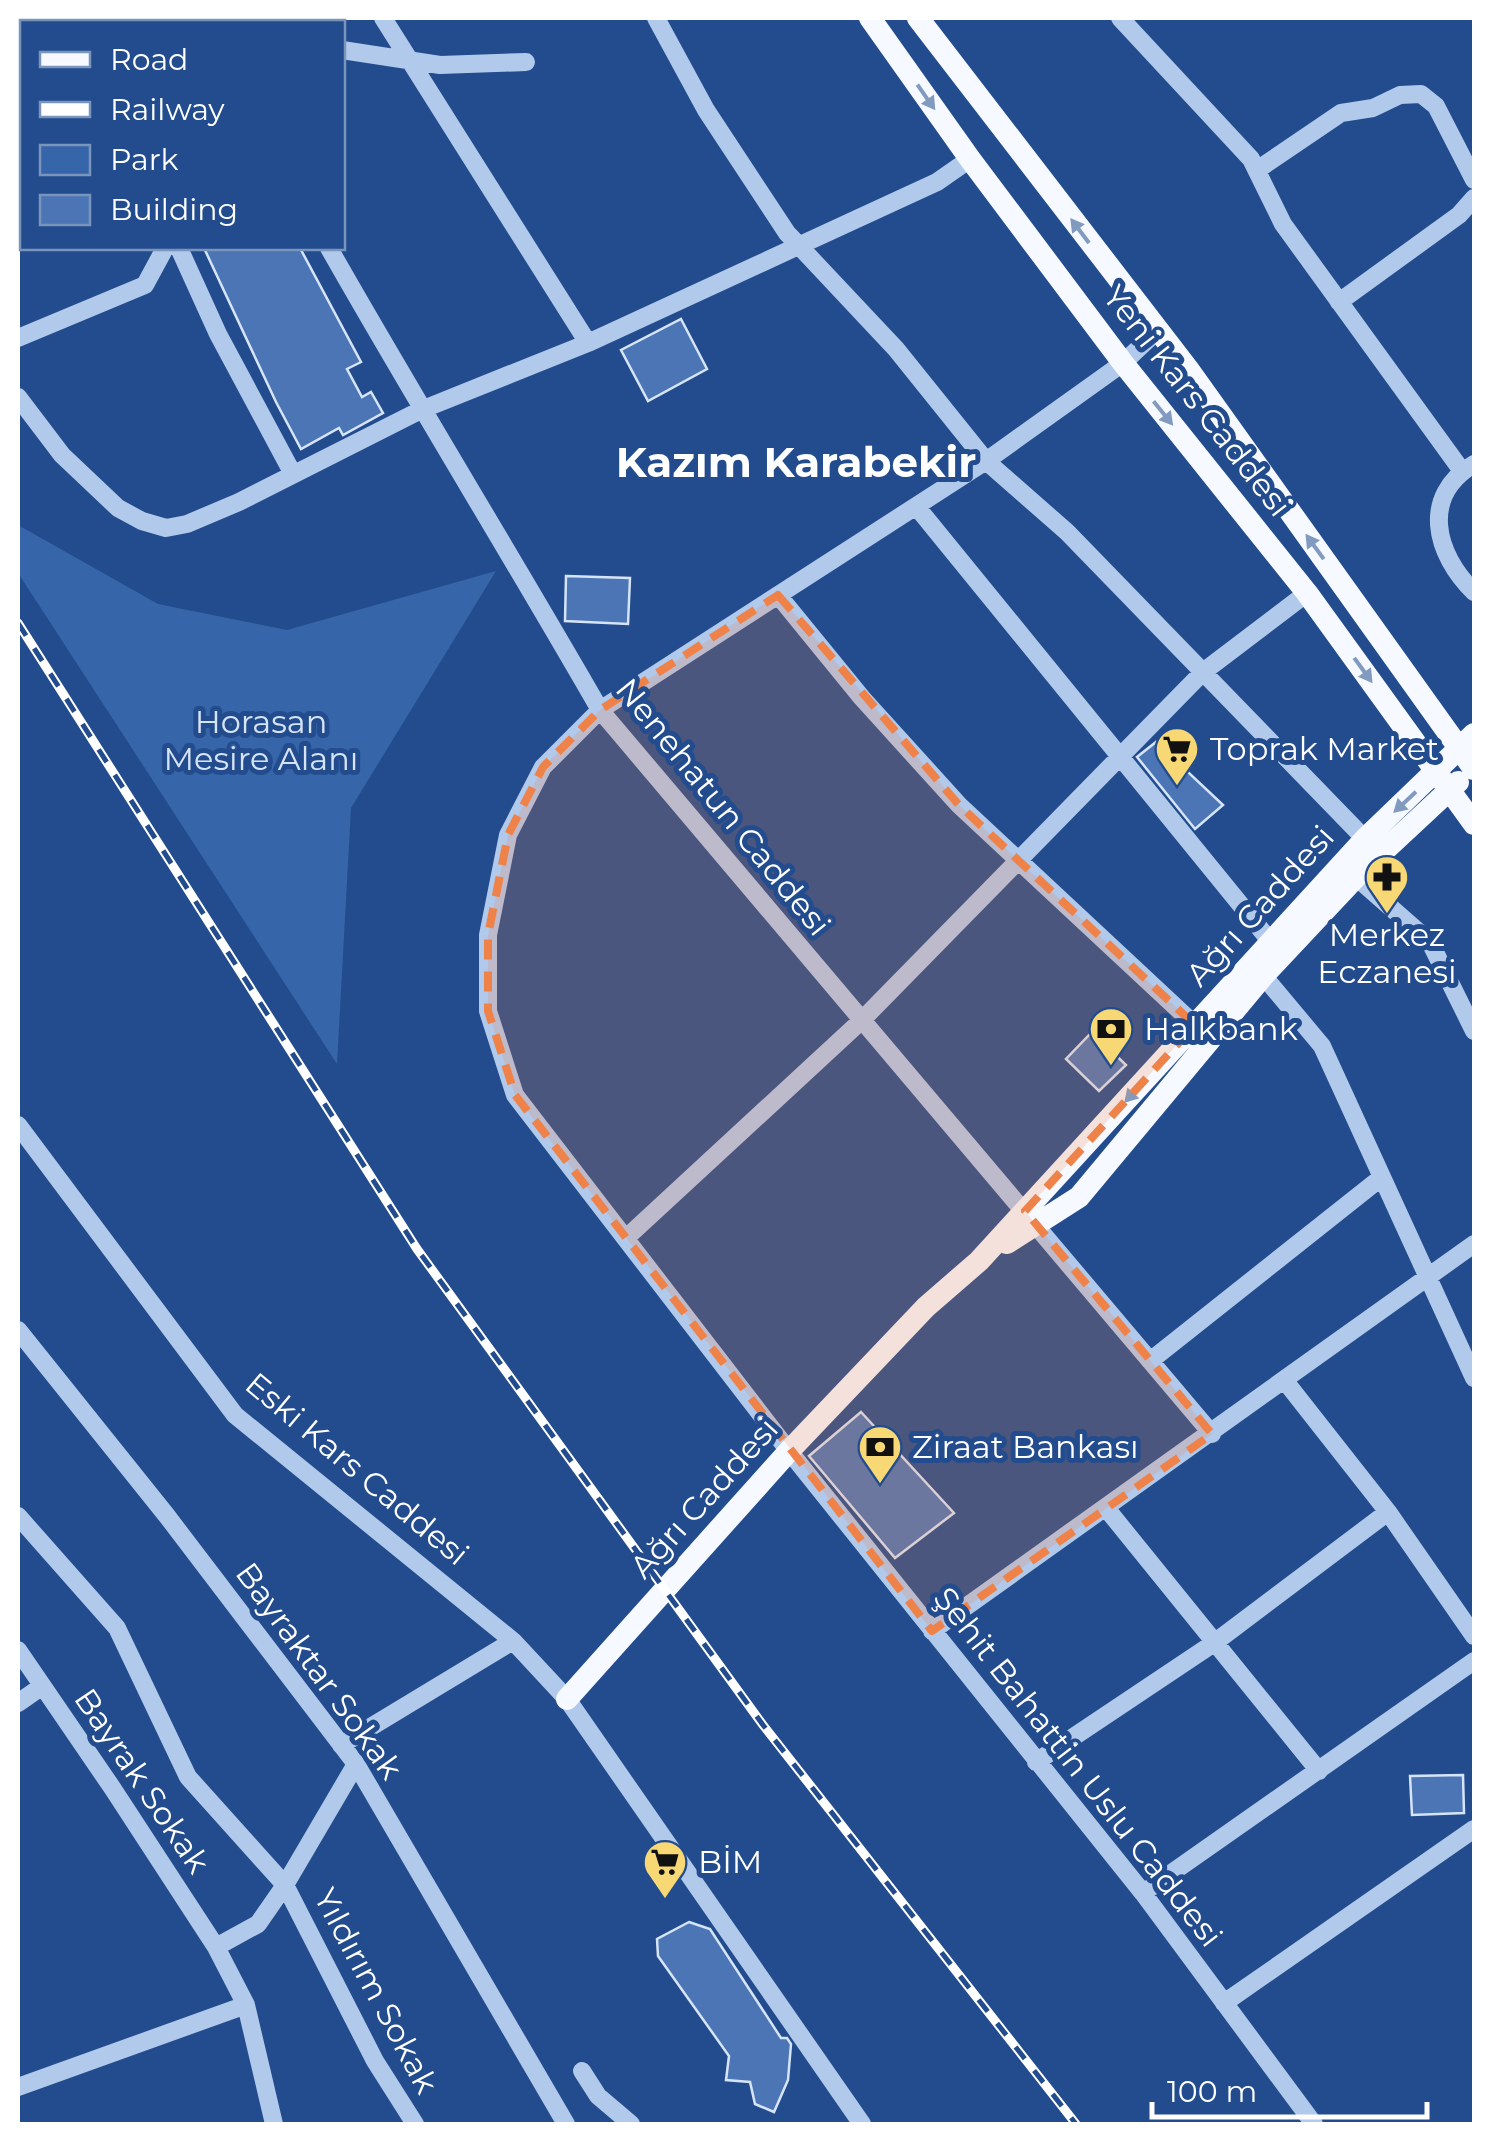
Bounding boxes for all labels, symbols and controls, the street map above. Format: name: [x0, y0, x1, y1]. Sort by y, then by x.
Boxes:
legend: [20, 20, 345, 250]
text: Road: [110, 41, 188, 78]
one-way arrow: [916, 84, 936, 110]
text: Railway: [110, 91, 225, 128]
text: Park: [110, 141, 179, 178]
text: Building: [110, 191, 238, 228]
one-way arrow: [1069, 218, 1090, 244]
street label: Yeni Kars Caddesi: [1095, 277, 1300, 524]
one-way arrow: [1152, 401, 1173, 426]
district label: Kazım Karabekir: [616, 436, 976, 488]
one-way arrow: [1306, 534, 1325, 561]
one-way arrow: [1352, 657, 1372, 683]
street label: Nenehatun Caddesi: [608, 670, 839, 943]
park label: Horasan Mesire Alanı: [164, 702, 358, 778]
supermarket icon: Toprak Market: [1154, 726, 1200, 787]
place label: Toprak Market: [1210, 729, 1439, 768]
one-way arrow: [1393, 791, 1418, 813]
street label: Ağrı Caddesi: [1177, 817, 1342, 994]
pharmacy icon: Merkez Eczanesi: [1364, 854, 1410, 915]
place label: Merkez Eczanesi: [1317, 915, 1457, 991]
bank icon: Halkbank: [1088, 1006, 1134, 1067]
place label: Halkbank: [1144, 1009, 1298, 1048]
one-way arrow: [1124, 1079, 1147, 1103]
street label: Eski Kars Caddesi: [238, 1364, 477, 1573]
street label: Ağrı Caddesi: [621, 1409, 786, 1586]
bank icon: Ziraat Bankası: [857, 1424, 903, 1485]
place label: Ziraat Bankası: [912, 1427, 1139, 1466]
street label: Bayraktar Sokak: [228, 1555, 411, 1787]
street label: Şehit Bahattin Uslu Caddesi: [926, 1579, 1231, 1954]
street label: Bayrak Sokak: [66, 1681, 218, 1880]
supermarket icon: BİM: [642, 1839, 688, 1900]
place label: BİM: [698, 1842, 762, 1881]
street label: Yıldırım Sokak: [306, 1882, 447, 2100]
scale bar: [1152, 2057, 1427, 2119]
text: 100 m: [1167, 2073, 1257, 2110]

